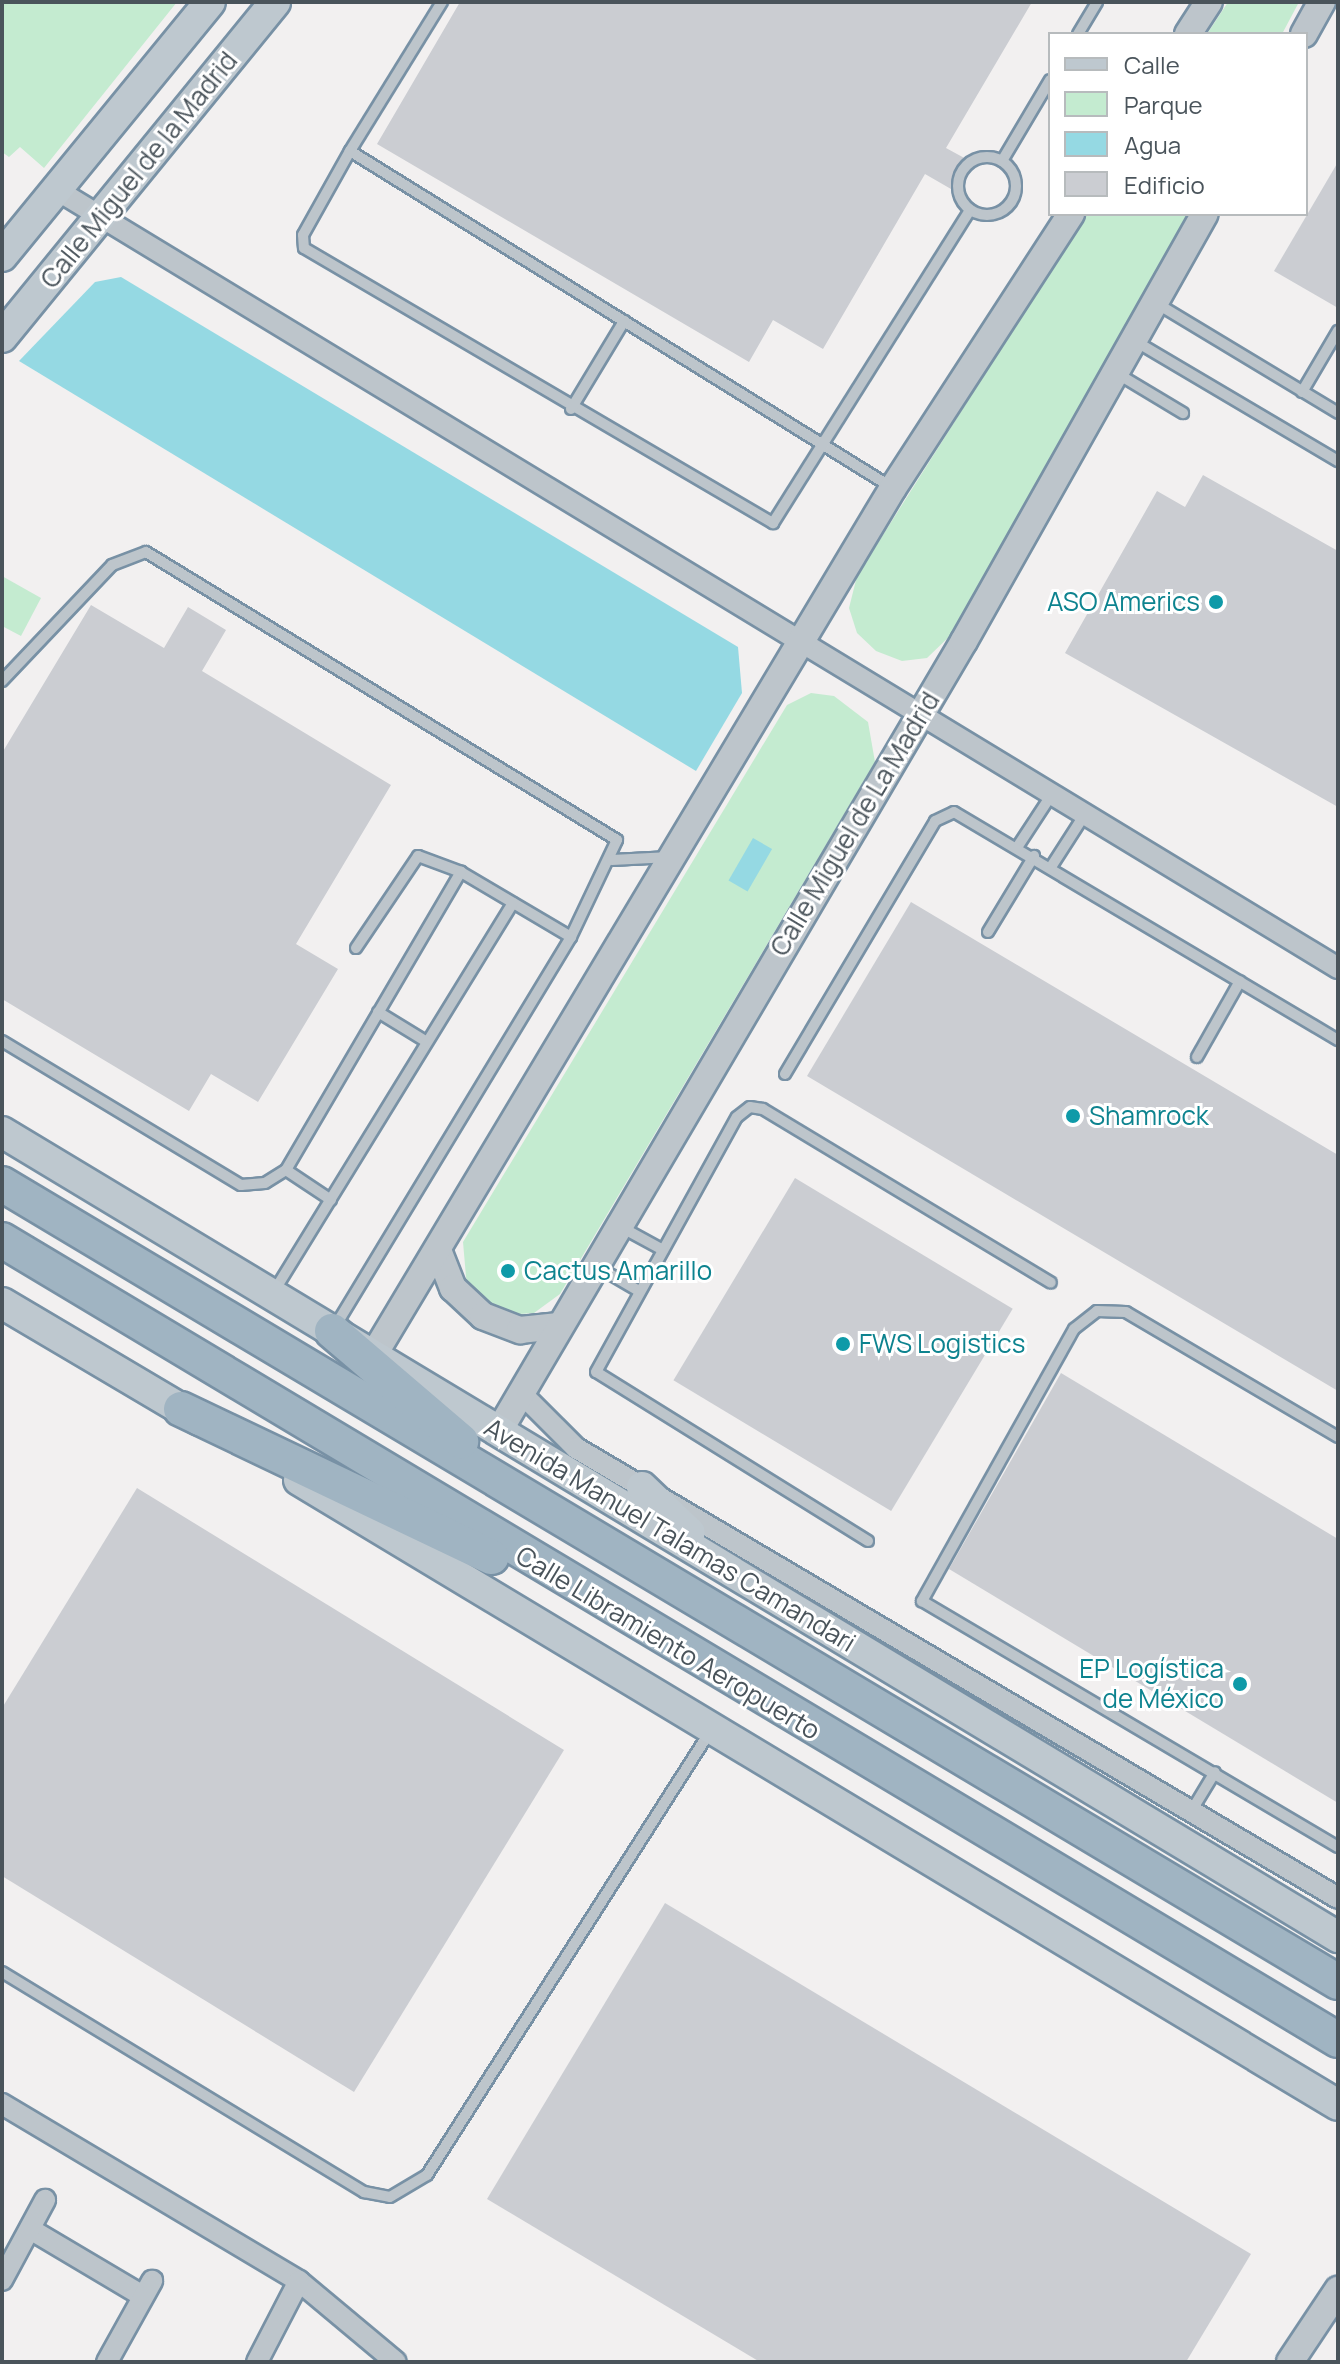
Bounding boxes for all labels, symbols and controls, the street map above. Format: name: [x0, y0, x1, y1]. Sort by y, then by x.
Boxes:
legend: [1048, 32, 1308, 216]
street label: Calle Miguel de la Madrid: [34, 46, 244, 294]
text: Calle: [1124, 48, 1180, 81]
text: Parque: [1124, 88, 1202, 121]
text: Agua: [1124, 128, 1181, 161]
text: Edificio: [1124, 168, 1205, 201]
place label: ASO Americs: [1047, 586, 1200, 618]
marker: ASO Americs: [1207, 593, 1225, 611]
street label: Calle Miguel de La Madrid: [764, 686, 946, 962]
place label: Shamrock: [1089, 1100, 1209, 1132]
marker: Shamrock: [1064, 1107, 1082, 1125]
place label: Cactus Amarillo: [524, 1255, 712, 1287]
marker: Cactus Amarillo: [499, 1262, 517, 1280]
place label: FWS Logistics: [859, 1328, 1025, 1360]
marker: FWS Logistics: [834, 1335, 852, 1353]
street label: Avenida Manuel Talamas Camandari: [479, 1412, 861, 1658]
street label: Calle Libramiento Aeropuerto: [510, 1540, 826, 1746]
place label: EP Logística de México: [1079, 1653, 1224, 1714]
marker: EP Logística de México: [1231, 1675, 1249, 1693]

